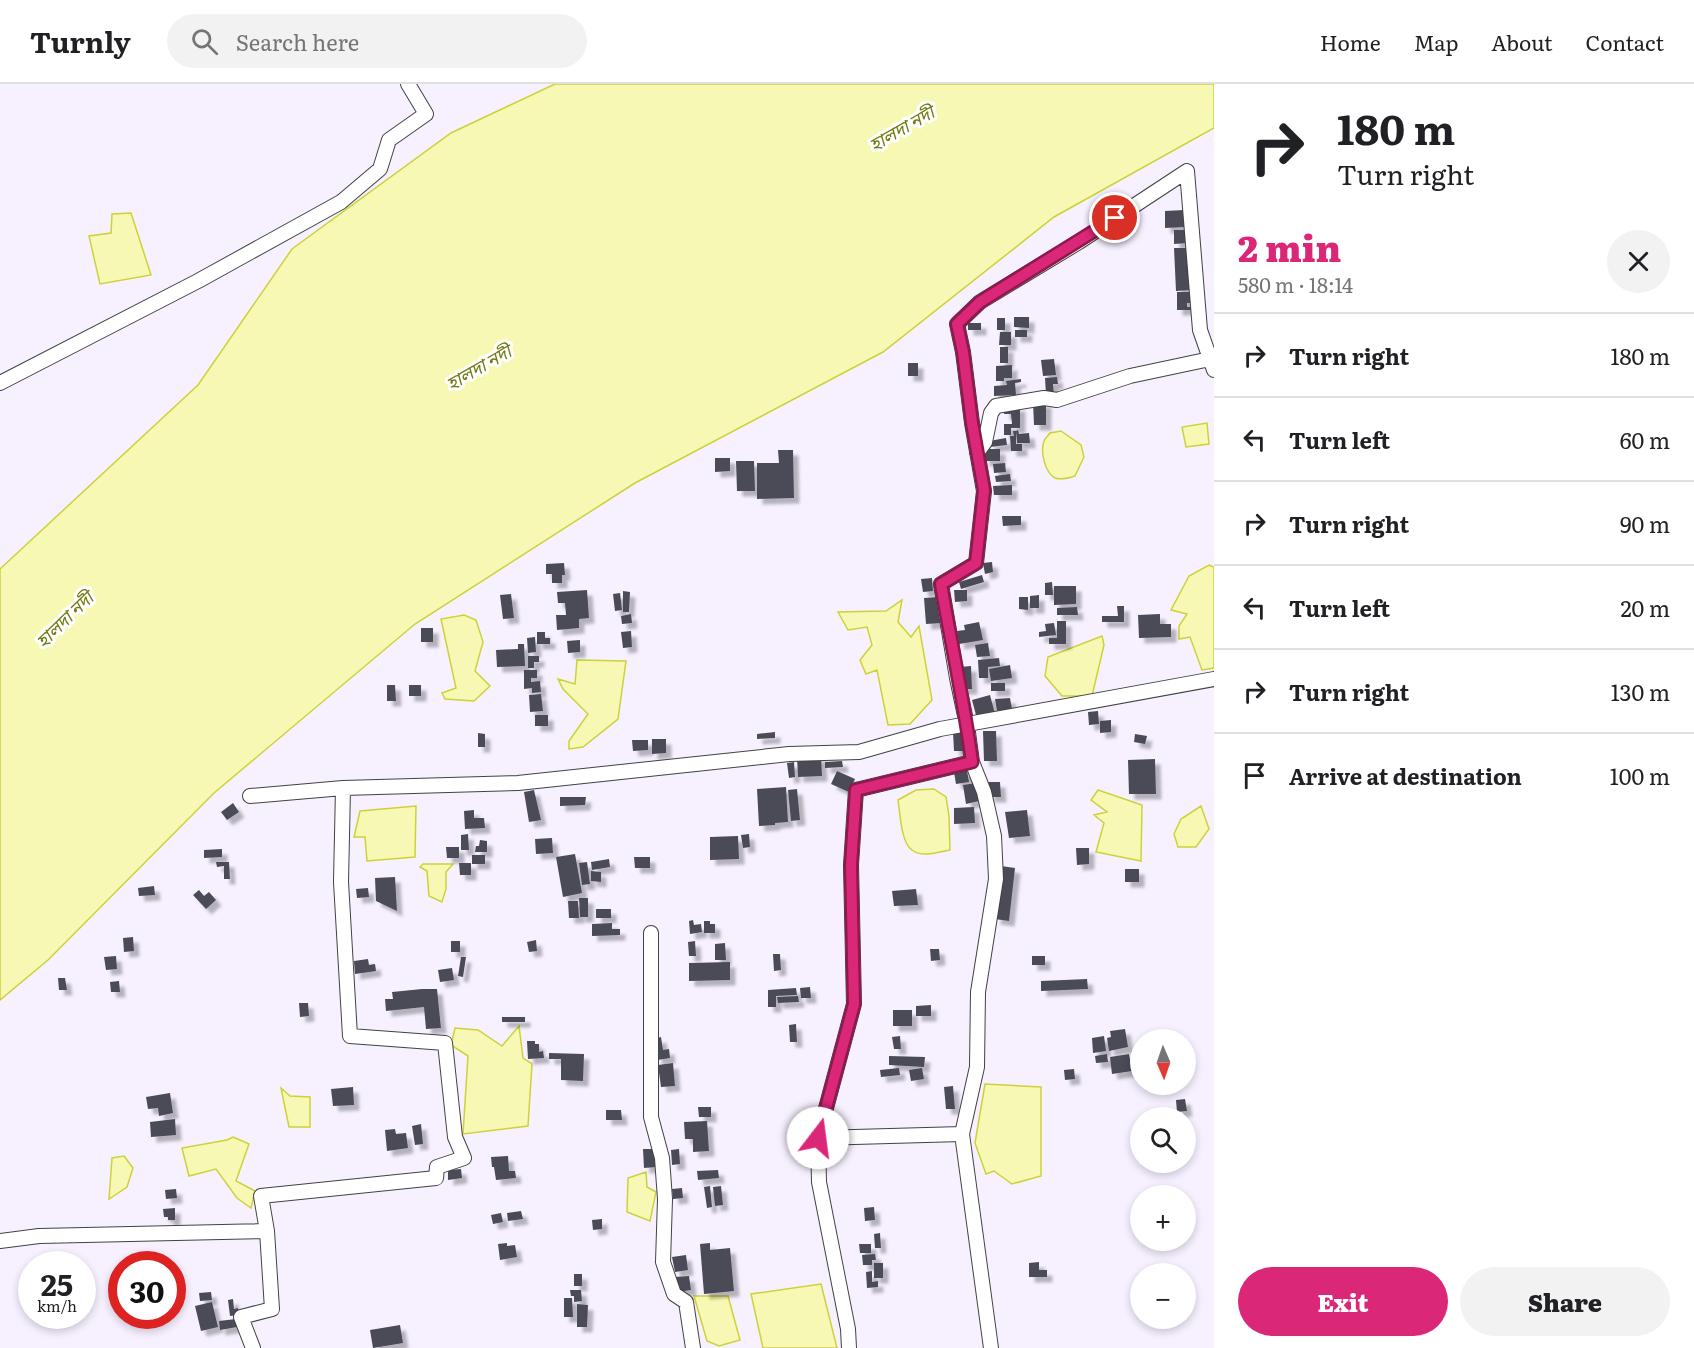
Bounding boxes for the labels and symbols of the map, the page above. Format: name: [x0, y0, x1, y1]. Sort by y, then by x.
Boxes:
water label: হালদা নদী: [864, 97, 942, 157]
pin: [1089, 192, 1140, 243]
water label: হালদা নদী: [441, 336, 519, 396]
water label: হালদা নদী: [29, 582, 101, 653]
north arrow: [1130, 1029, 1196, 1095]
position arrow: [786, 1106, 850, 1170]
speed limit sign: 30: [108, 1251, 186, 1329]

